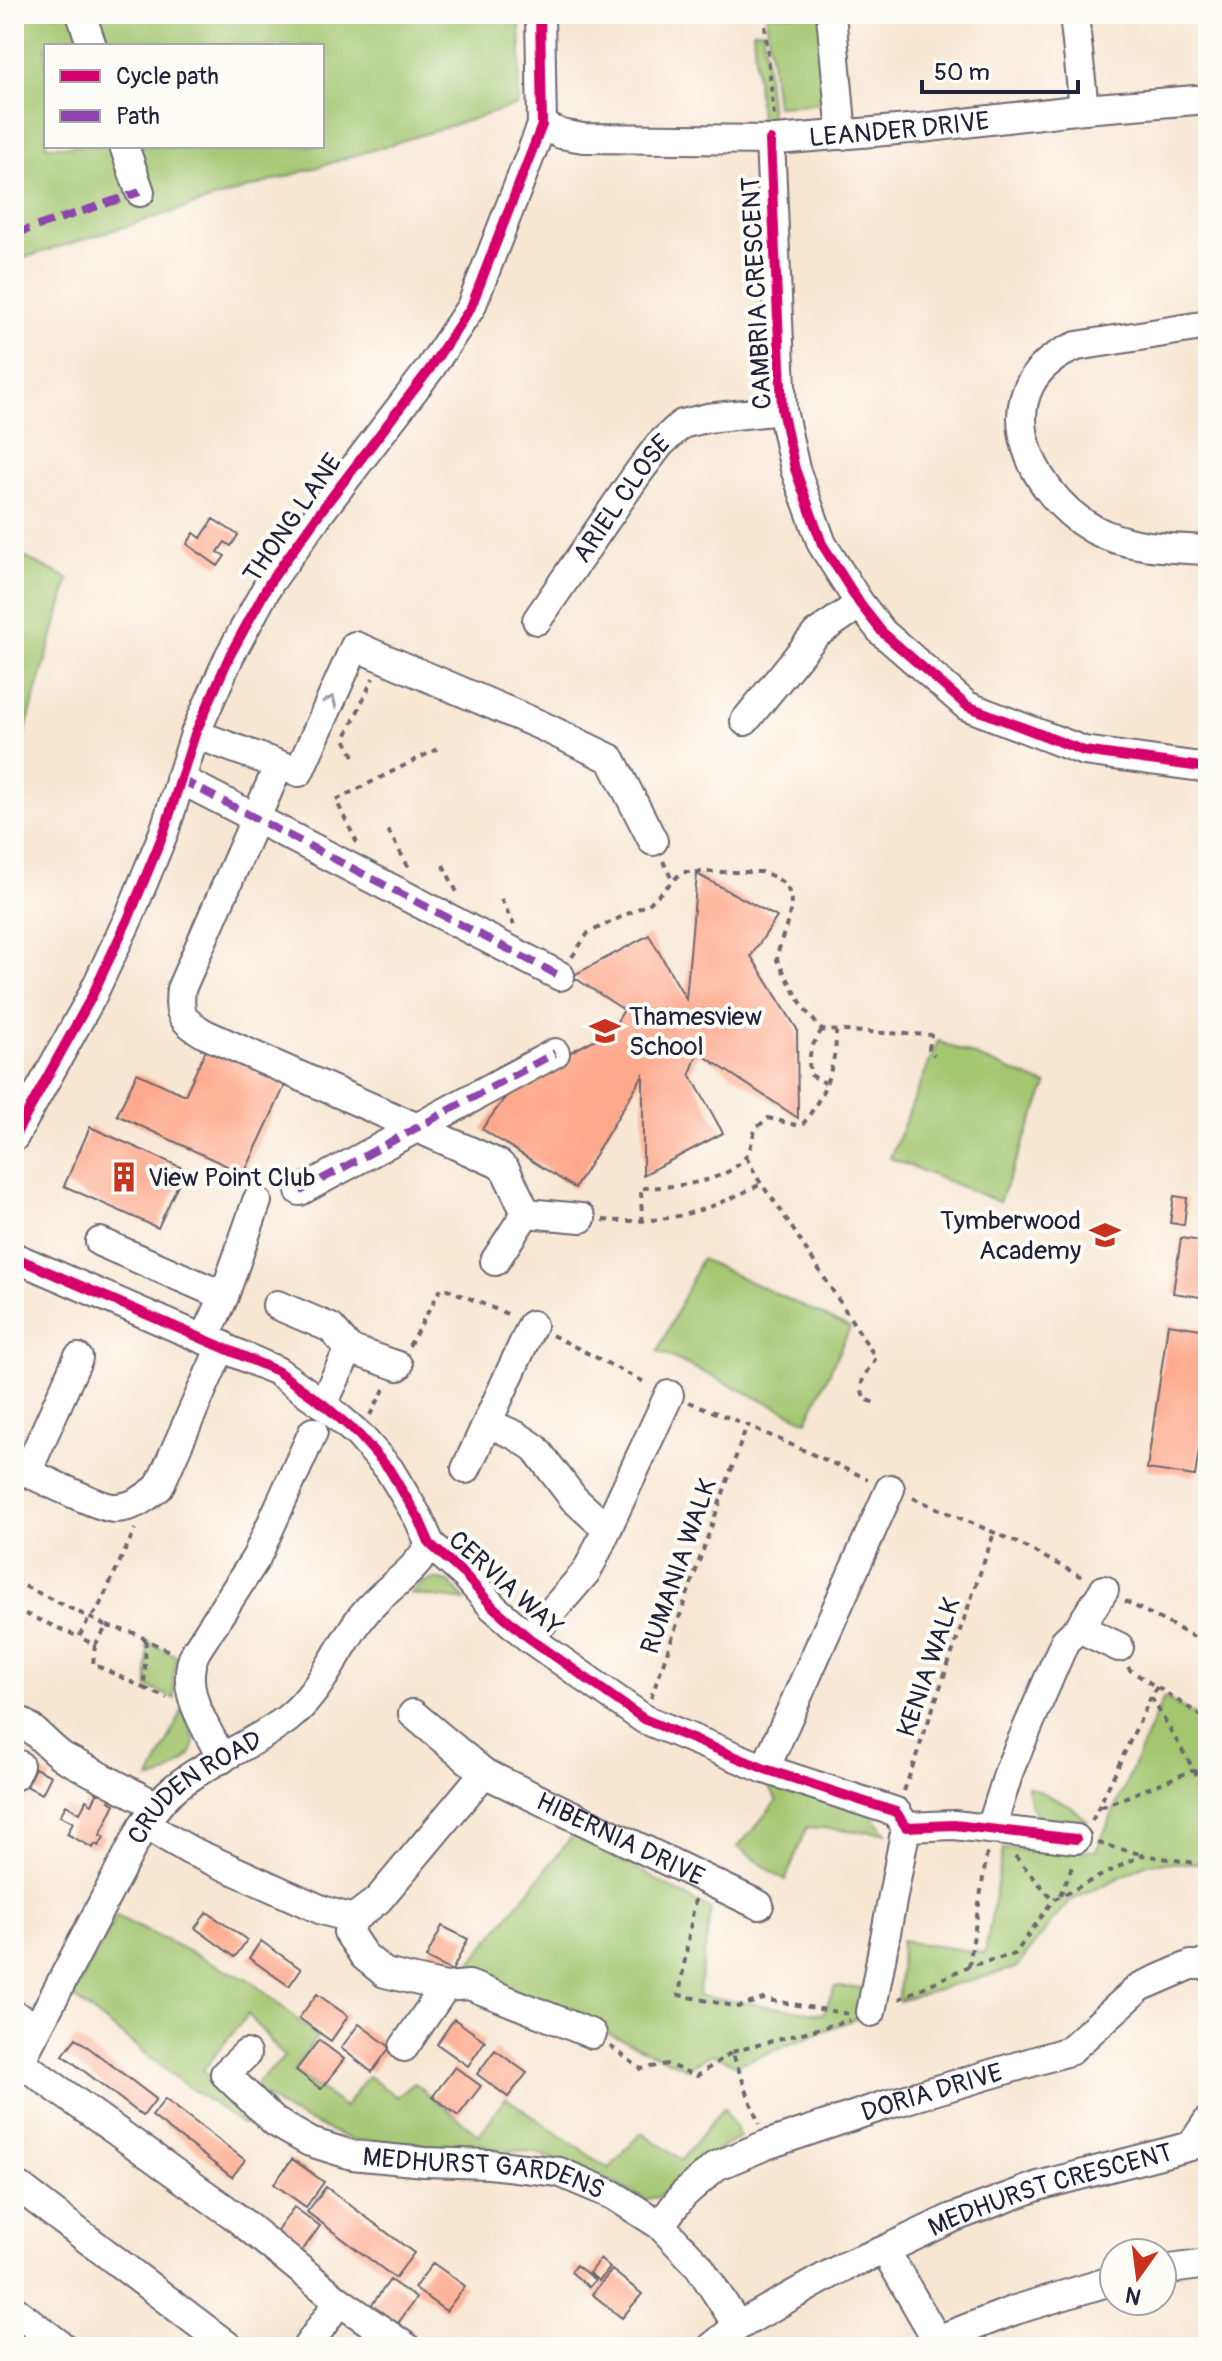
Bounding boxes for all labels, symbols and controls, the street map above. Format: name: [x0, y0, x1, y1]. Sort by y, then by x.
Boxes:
legend: [44, 44, 324, 148]
scale bar: [922, 44, 1078, 94]
text: 50 m: [934, 58, 990, 87]
text: Cycle path: [116, 62, 219, 91]
text: Path: [116, 102, 160, 131]
street label: LEANDER DRIVE: [808, 105, 991, 154]
street label: CAMBRIA CRESCENT: [735, 176, 779, 410]
street label: ARIEL CLOSE: [566, 428, 677, 569]
street label: THONG LANE: [237, 448, 349, 589]
one-way arrow: [321, 695, 337, 709]
place label: Thamesview School: [629, 1001, 762, 1063]
school or university icon: Thamesview School: [588, 1014, 622, 1048]
building icon: View Point Club: [107, 1160, 141, 1194]
place label: View Point Club: [148, 1162, 316, 1194]
place label: Tymberwood Academy: [940, 1205, 1081, 1267]
school or university icon: Tymberwood Academy: [1088, 1218, 1122, 1252]
street label: RUMANIA WALK: [634, 1474, 724, 1658]
street label: CERVIA WAY: [442, 1524, 569, 1643]
street label: KENIA WALK: [890, 1593, 968, 1741]
street label: CRUDEN ROAD: [121, 1724, 268, 1850]
street label: HIBERNIA DRIVE: [531, 1786, 709, 1893]
street label: DORIA DRIVE: [857, 2057, 1006, 2129]
street label: MEDHURST CRESCENT: [923, 2137, 1176, 2244]
street label: MEDHURST GARDENS: [361, 2141, 609, 2206]
north arrow: [1098, 2237, 1178, 2317]
text: N: [1123, 2280, 1144, 2311]

